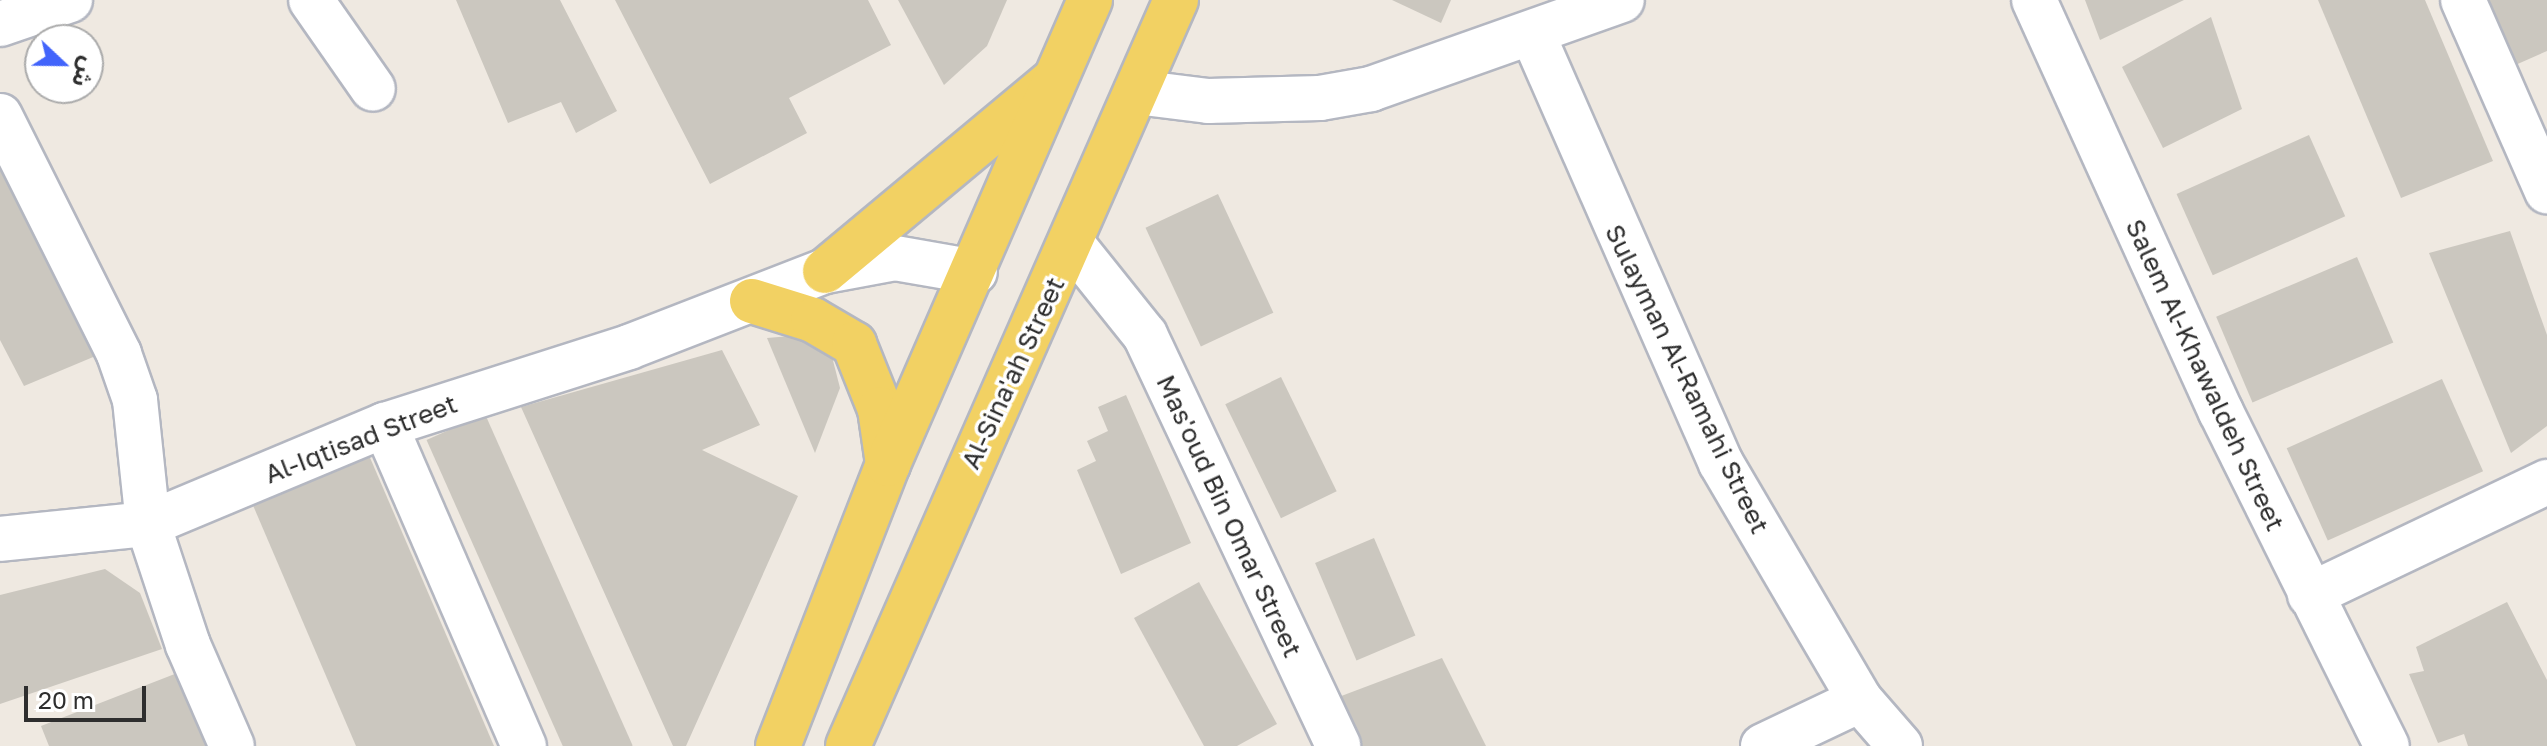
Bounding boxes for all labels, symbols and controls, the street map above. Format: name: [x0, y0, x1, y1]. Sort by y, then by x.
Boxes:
north arrow: [24, 24, 104, 104]
text: ش: [67, 53, 103, 91]
street label: Salem Al-Khawaldeh Street: [2119, 214, 2291, 536]
street label: Sulayman Al-Ramahi Street: [1598, 219, 1776, 539]
street label: Al-Sina'ah Street: [955, 272, 1071, 474]
street label: Mas'oud Bin Omar Street: [1150, 370, 1308, 662]
street label: Al-Iqtisad Street: [260, 388, 462, 490]
scale bar: [28, 670, 150, 720]
text: 20 m: [38, 685, 94, 714]

